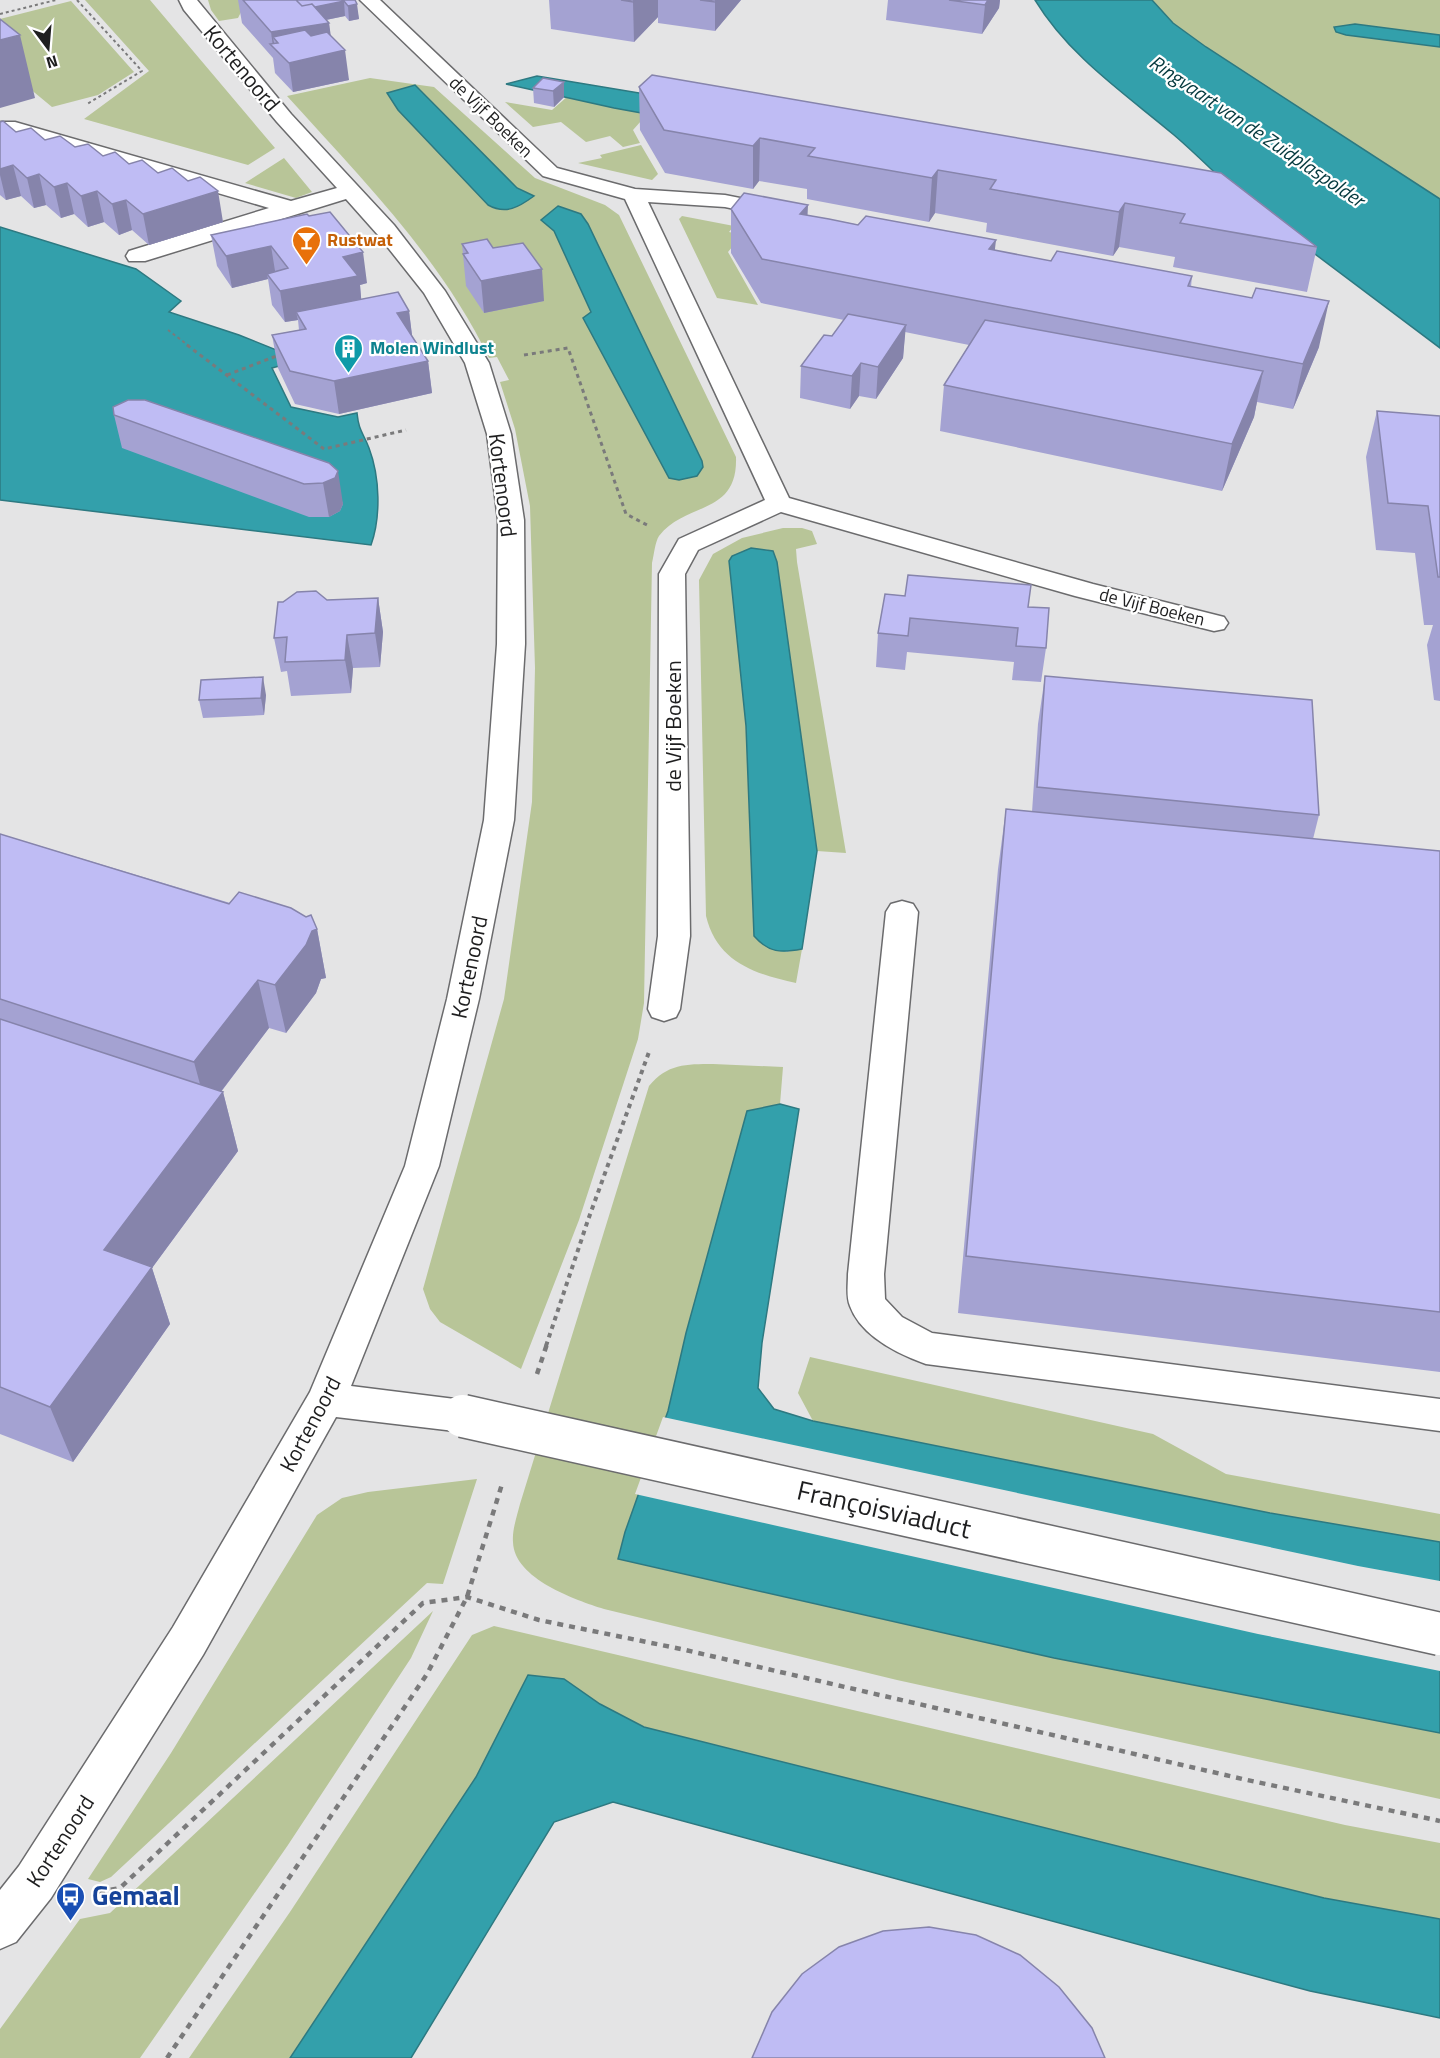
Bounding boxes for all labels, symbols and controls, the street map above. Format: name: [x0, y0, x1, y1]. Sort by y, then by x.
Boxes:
street label: Kortenoord: [195, 17, 289, 119]
north arrow: [18, 18, 78, 78]
water label: Ringvaart van de Zuidplaspolder: [1143, 47, 1373, 216]
text: N: [43, 49, 61, 75]
street label: de Vijf Boeken: [443, 70, 539, 164]
bar icon: Rustwat: [290, 224, 322, 266]
place label: Rustwat: [327, 226, 393, 253]
building icon: Molen Windlust: [333, 332, 365, 374]
place label: Molen Windlust: [370, 334, 494, 361]
street label: Kortenoord: [480, 431, 526, 539]
street label: de Vijf Boeken: [1097, 580, 1208, 633]
street label: de Vijf Boeken: [656, 660, 690, 792]
street label: Kortenoord: [442, 912, 496, 1022]
street label: Kortenoord: [271, 1370, 349, 1478]
street label: Françoisviaduct: [793, 1469, 976, 1549]
street label: Kortenoord: [17, 1788, 103, 1894]
place label: Gemaal: [92, 1874, 180, 1915]
bus stop icon: Gemaal: [55, 1880, 87, 1922]

